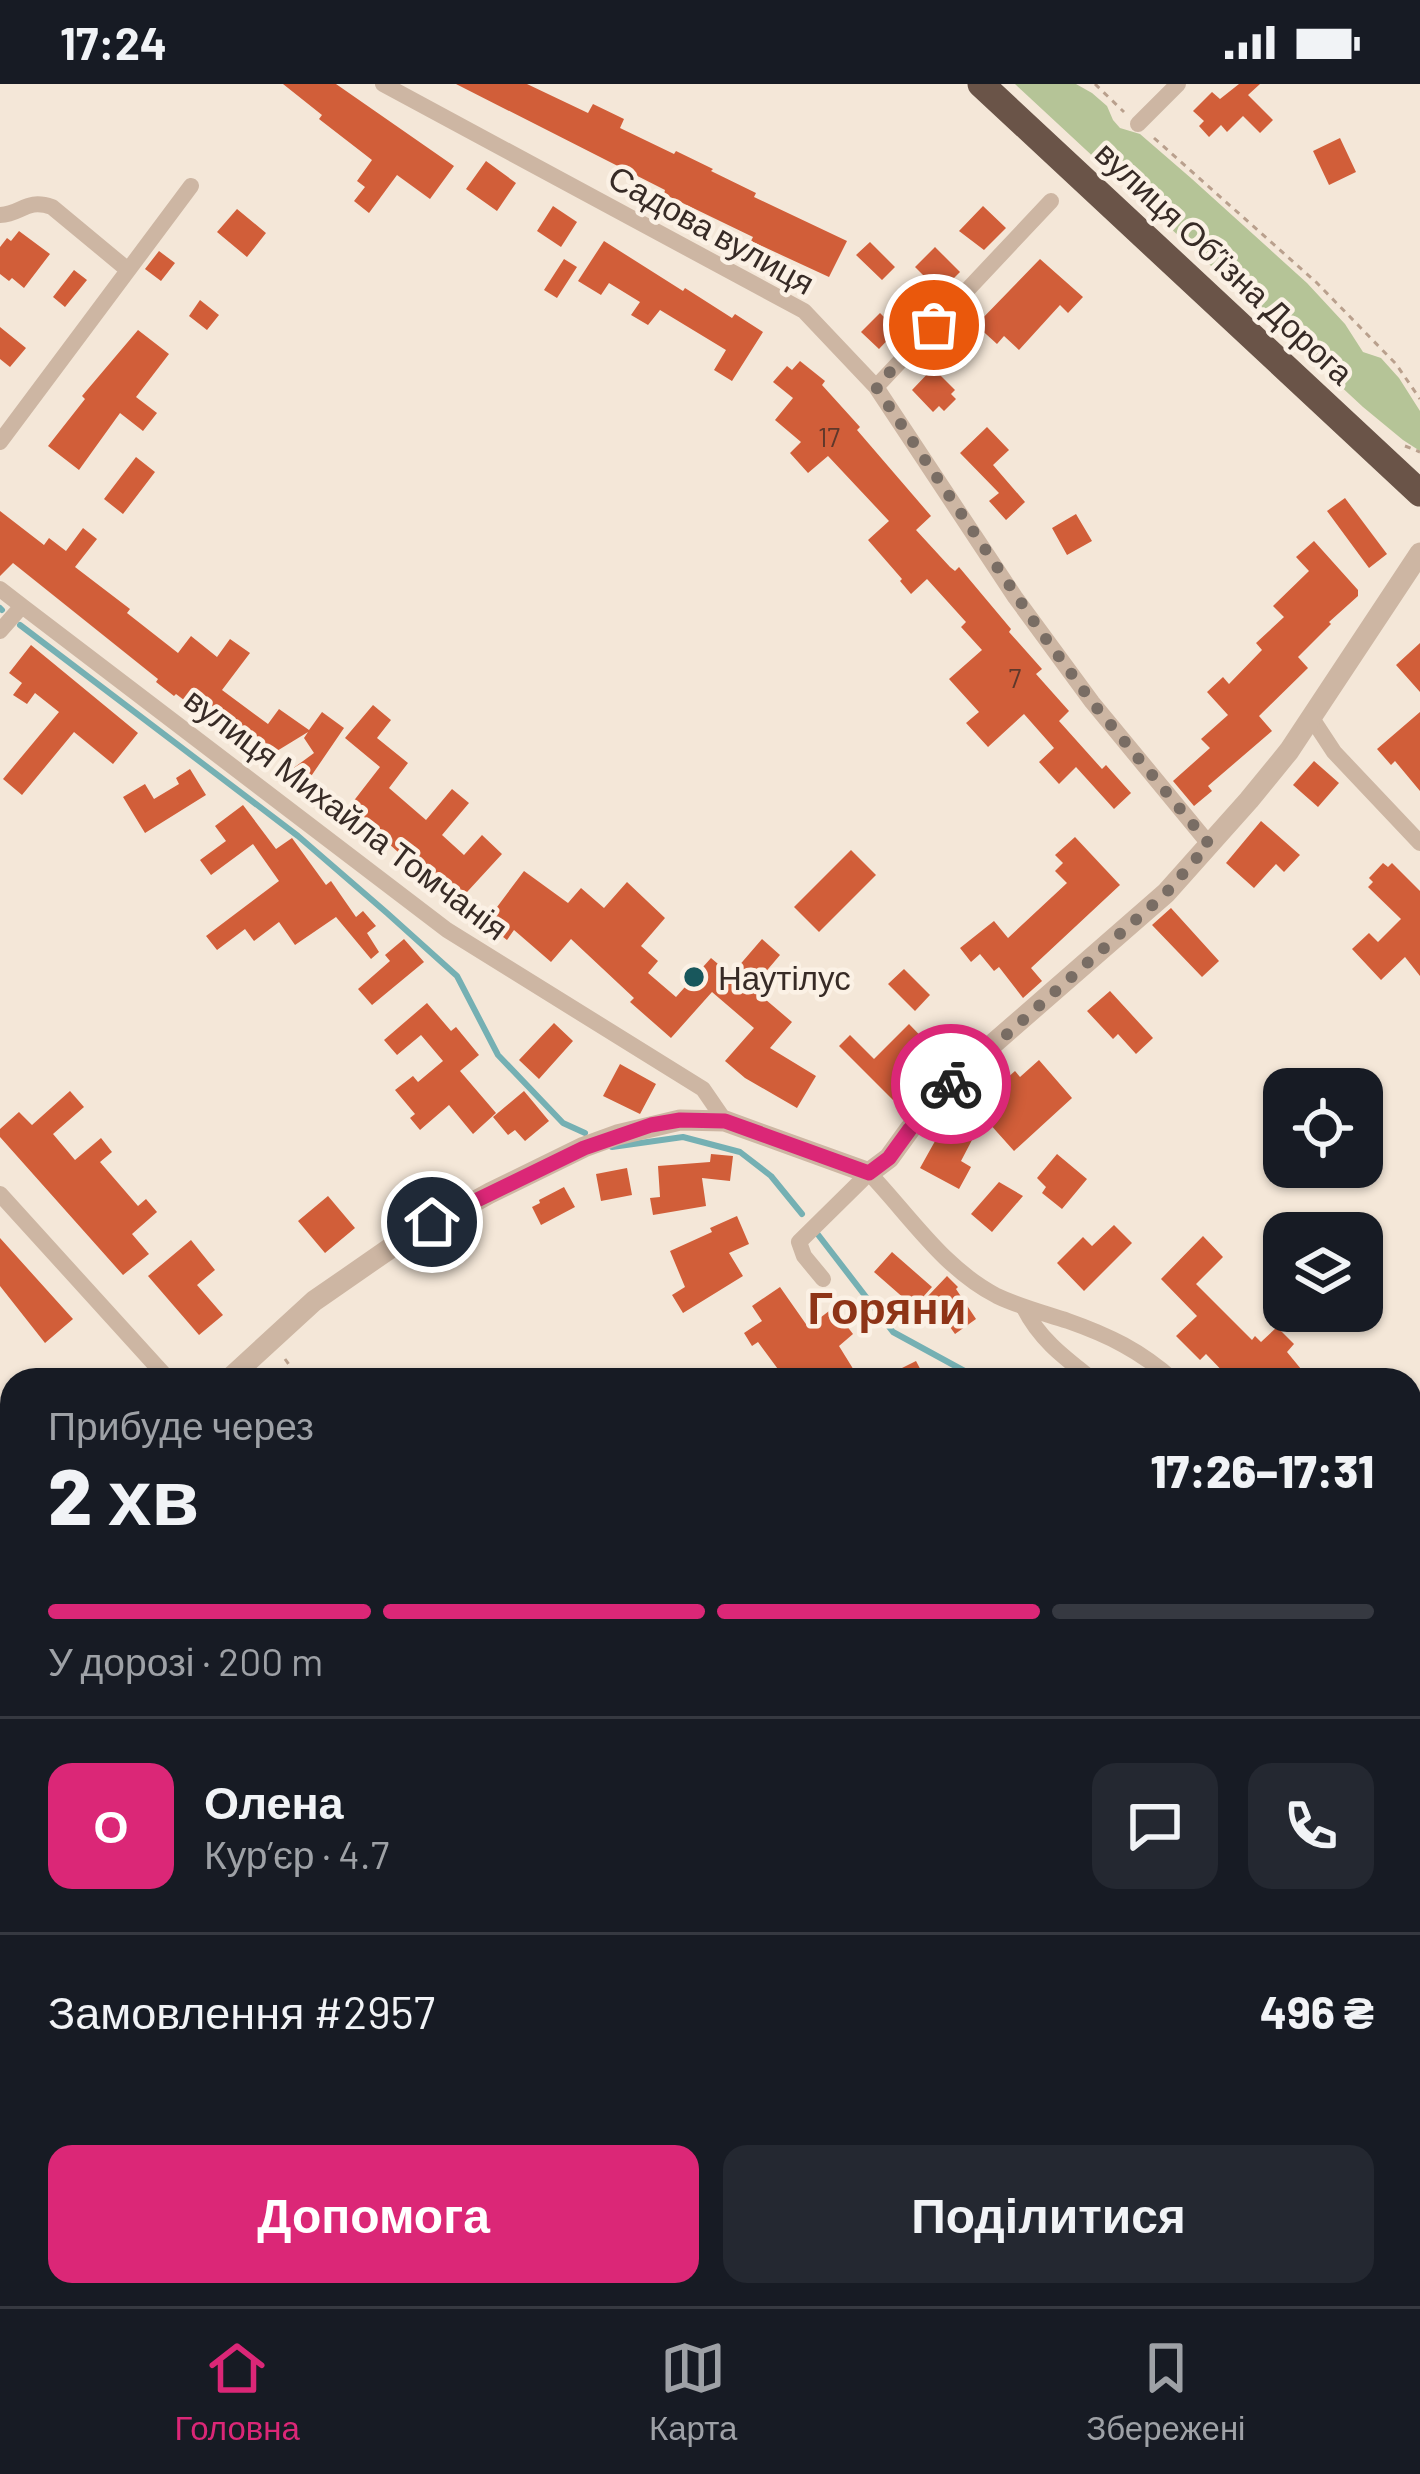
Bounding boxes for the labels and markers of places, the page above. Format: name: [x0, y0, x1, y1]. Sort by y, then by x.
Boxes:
pin: [883, 274, 985, 376]
place label: Наутілус: [718, 957, 851, 997]
marker: Наутілус: [681, 964, 707, 990]
pin: [381, 1171, 483, 1273]

